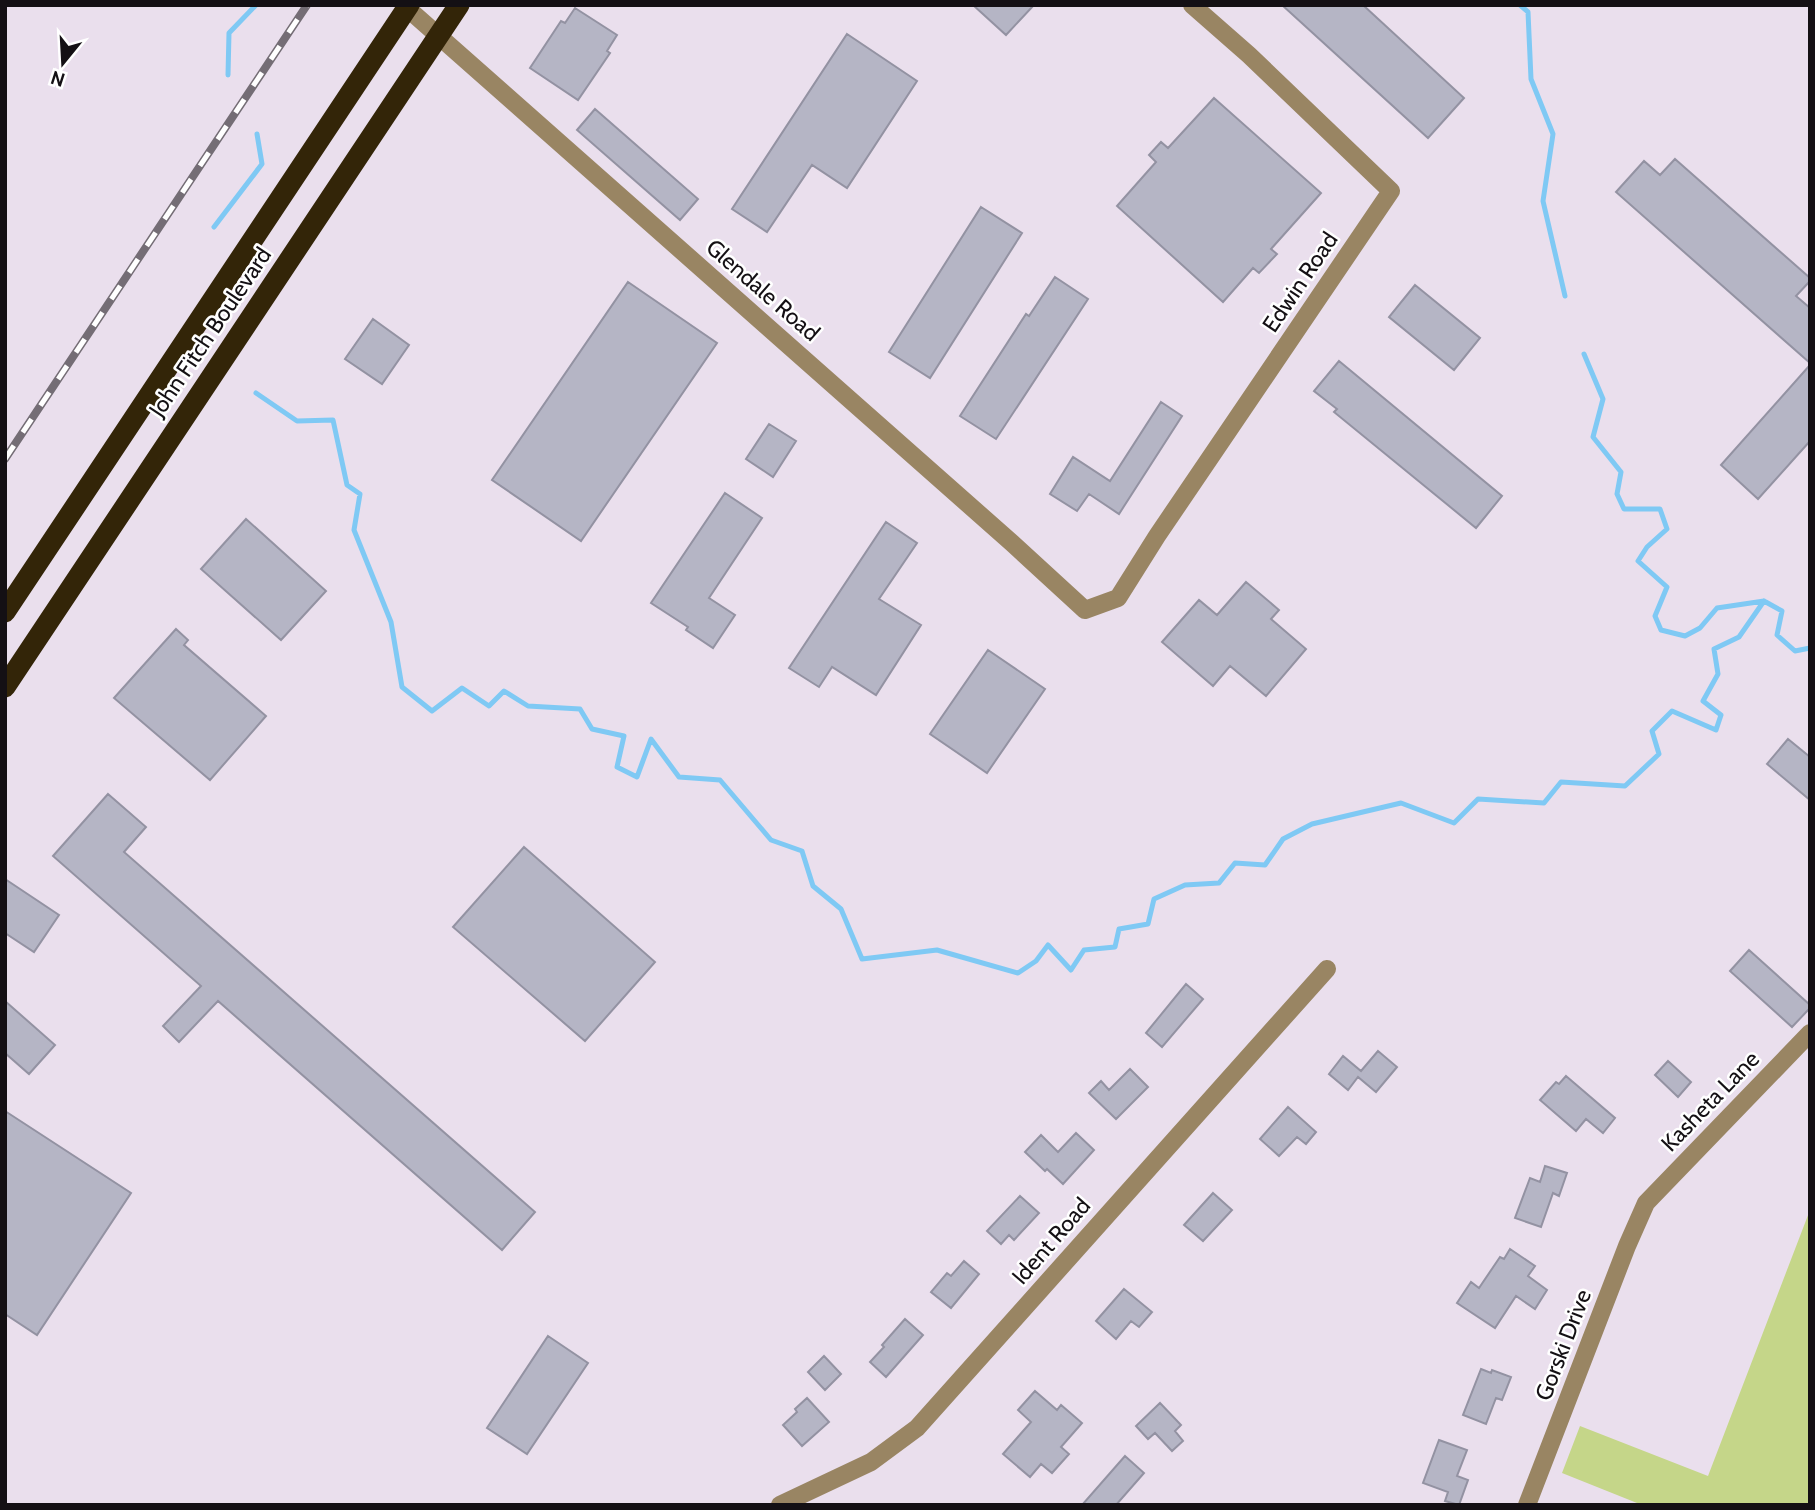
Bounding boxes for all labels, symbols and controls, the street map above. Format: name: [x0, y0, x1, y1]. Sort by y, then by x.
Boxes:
north arrow: [28, 28, 98, 98]
text: N: [48, 66, 68, 92]
street label: Edwin Road: [1256, 227, 1344, 337]
street label: Glendale Road: [701, 233, 825, 347]
street label: John Fitch Boulevard: [142, 242, 277, 423]
street label: Kasheta Lane: [1655, 1045, 1765, 1157]
street label: Ident Road: [1006, 1192, 1096, 1290]
street label: Gorski Drive: [1529, 1285, 1597, 1405]

